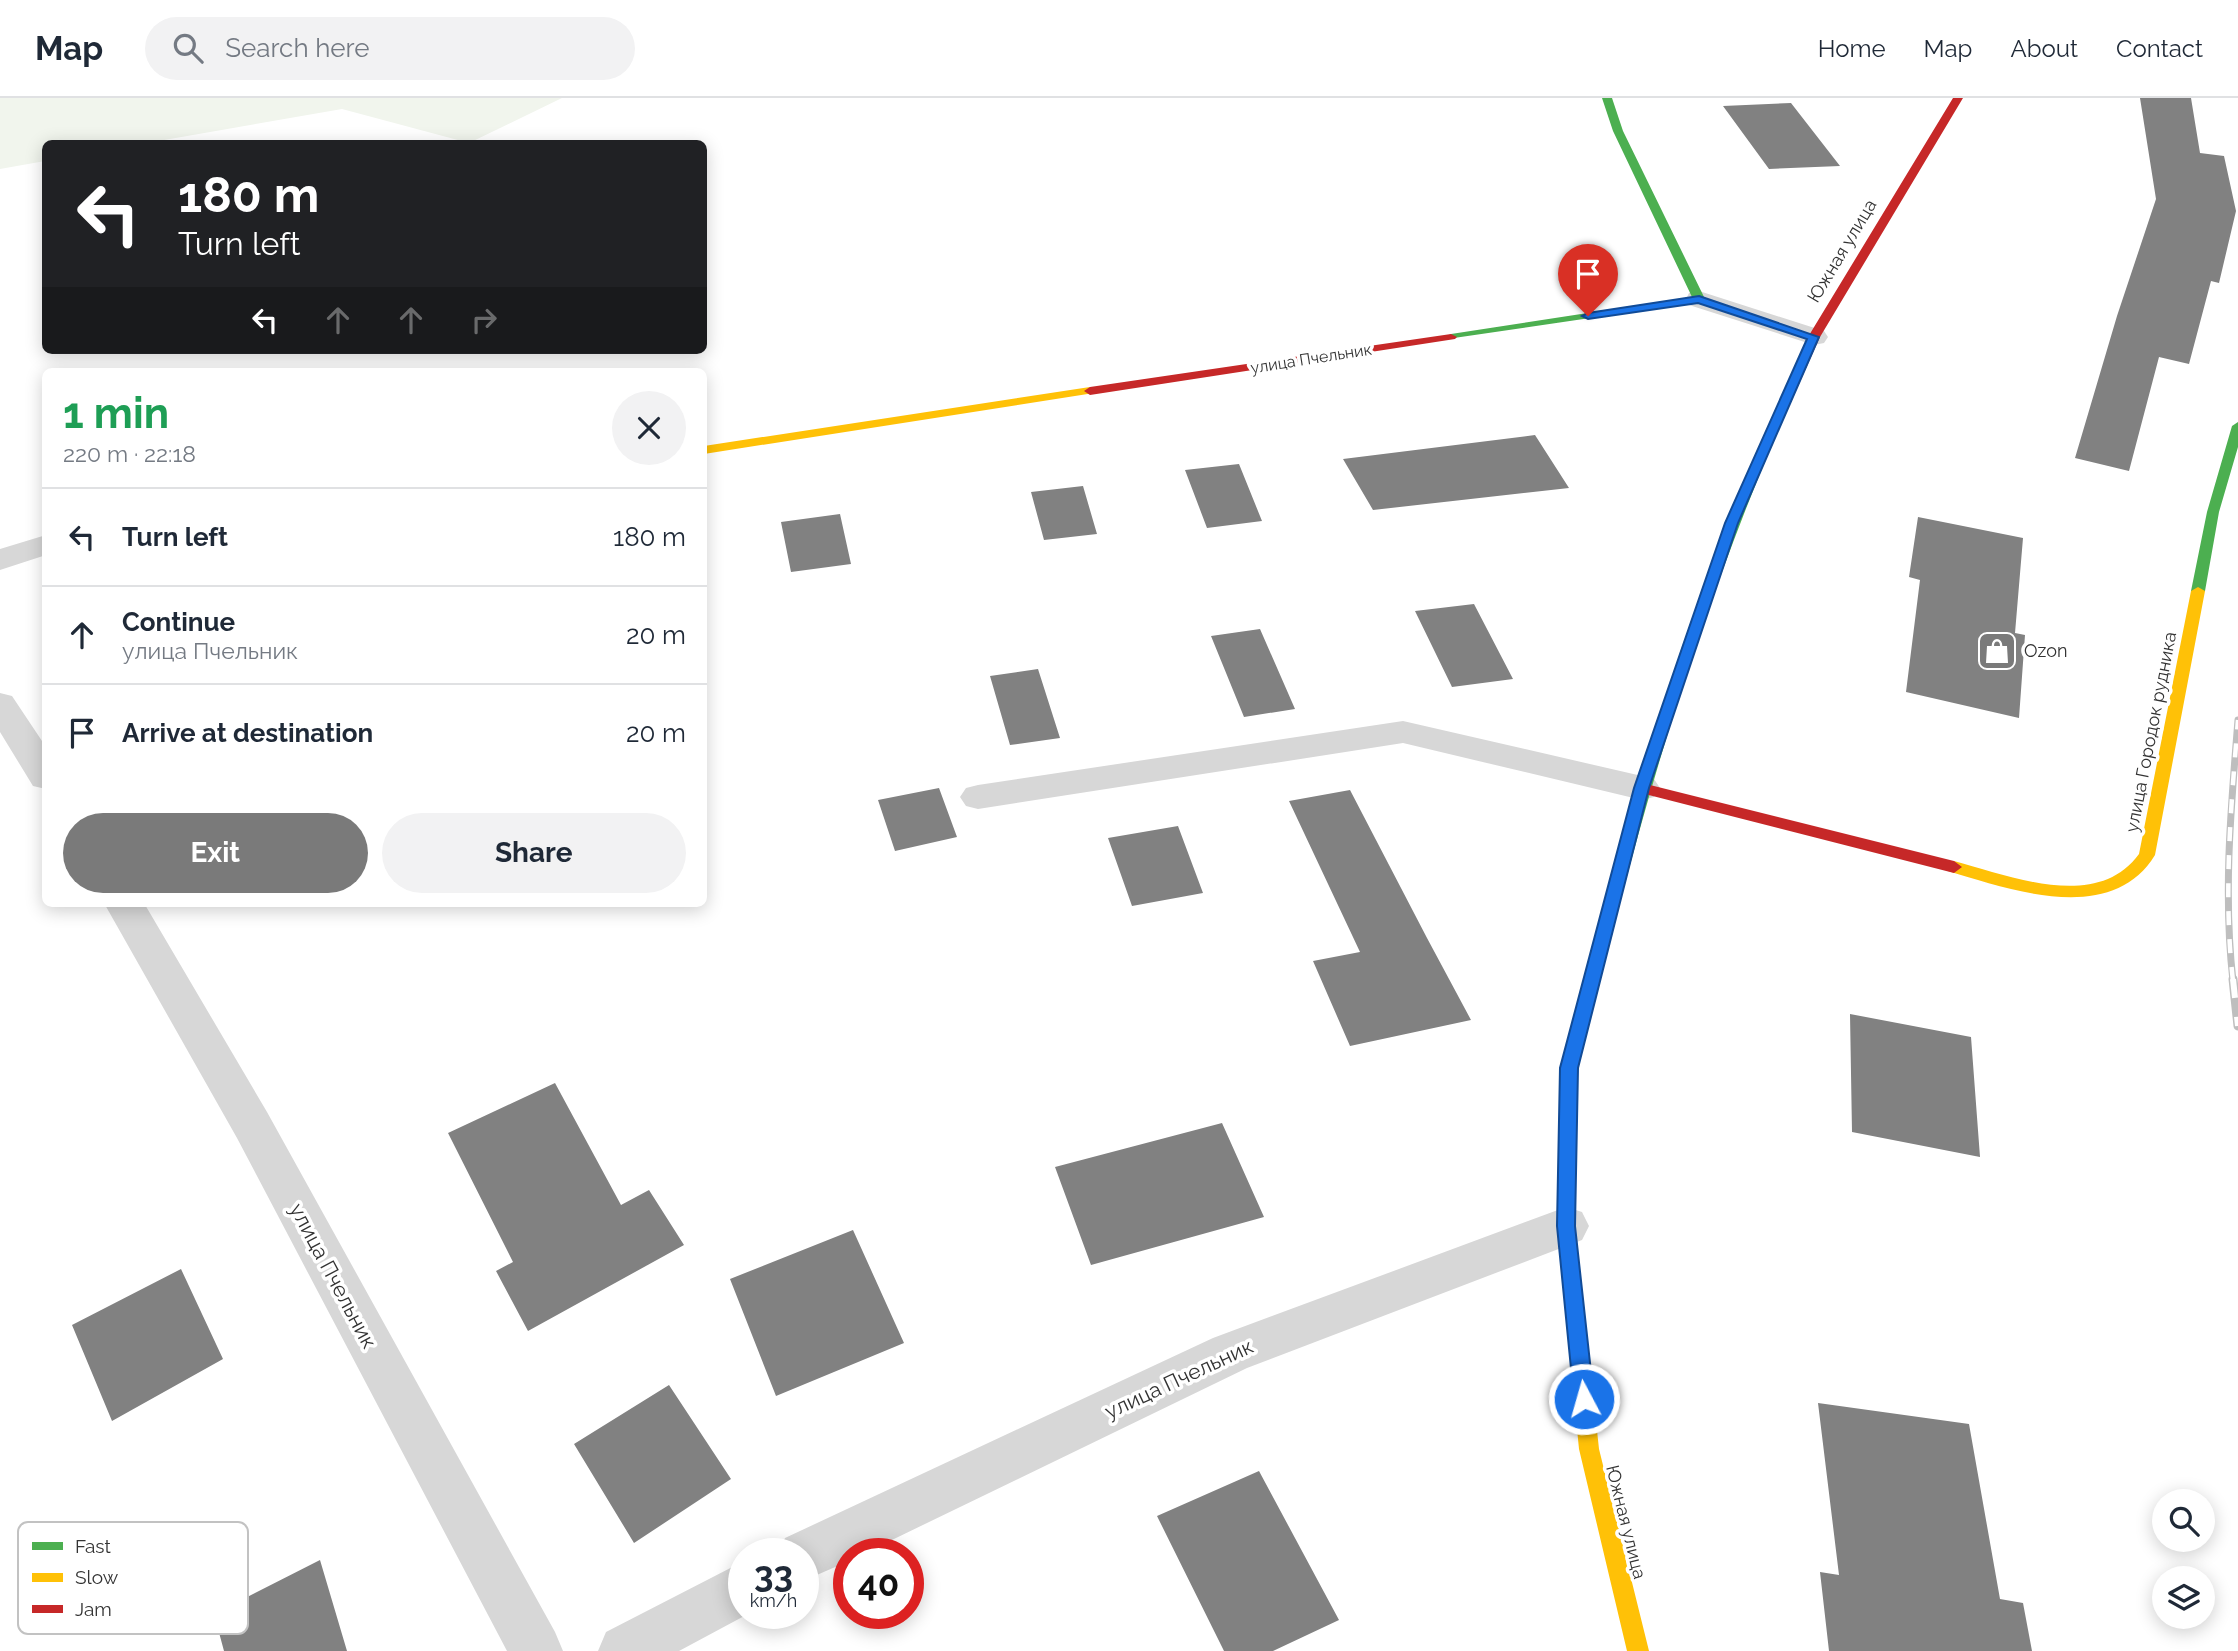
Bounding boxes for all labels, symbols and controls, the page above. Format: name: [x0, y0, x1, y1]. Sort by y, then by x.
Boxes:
search box: [145, 17, 635, 80]
text: Map: [35, 29, 103, 68]
icon: search: [169, 29, 207, 67]
text: Search here: [225, 33, 370, 63]
text: Home: [1818, 34, 1886, 63]
text: Map: [1924, 34, 1972, 63]
text: About: [2010, 34, 2078, 63]
text: Contact: [2116, 34, 2203, 63]
text: 180 m: [178, 166, 319, 223]
icon: left: [63, 168, 154, 259]
street label: Южная улица: [1803, 195, 1881, 306]
text: Turn left: [178, 225, 300, 262]
pin: [1558, 244, 1618, 316]
icon: arrive: [1569, 255, 1607, 293]
icon: left: [246, 301, 284, 339]
icon: ahead: [319, 301, 357, 339]
icon: ahead: [392, 301, 430, 339]
icon: right: [465, 301, 503, 339]
street label: улица Пчельник: [1249, 340, 1373, 377]
text: 1 min: [63, 389, 169, 438]
button: close: [612, 391, 686, 465]
text: 220 m · 22:18: [63, 440, 196, 467]
icon: left: [63, 518, 101, 556]
text: Turn left: [122, 522, 228, 552]
text: 180 m: [613, 522, 686, 552]
text: Continue: [122, 607, 235, 637]
icon: ahead: [63, 616, 101, 654]
text: 20 m: [626, 620, 686, 650]
shop icon: Ozon: [1976, 630, 2018, 672]
street label: улица Городок рудника: [2121, 630, 2180, 834]
text: улица Пчельник: [122, 637, 298, 664]
place label: Ozon: [2024, 640, 2067, 661]
icon: arrive: [63, 714, 101, 752]
text: Arrive at destination: [122, 718, 373, 748]
text: 20 m: [626, 718, 686, 748]
button: Exit: [63, 813, 368, 893]
button: Share: [382, 813, 686, 893]
street label: улица Пчельник: [285, 1199, 382, 1353]
street label: улица Пчельник: [1101, 1333, 1257, 1424]
position arrow: [1547, 1362, 1621, 1436]
street label: Южная улица: [1602, 1463, 1651, 1581]
map controls: [2152, 1489, 2215, 1629]
button: search: [2152, 1489, 2215, 1552]
legend: [18, 1522, 248, 1634]
text: Fast: [75, 1535, 111, 1557]
speed limit sign: 40: [833, 1538, 924, 1629]
text: 33: [754, 1554, 793, 1595]
text: Slow: [75, 1566, 119, 1588]
button: layers: [2152, 1566, 2215, 1629]
text: km/h: [750, 1590, 797, 1611]
text: Jam: [75, 1598, 112, 1620]

